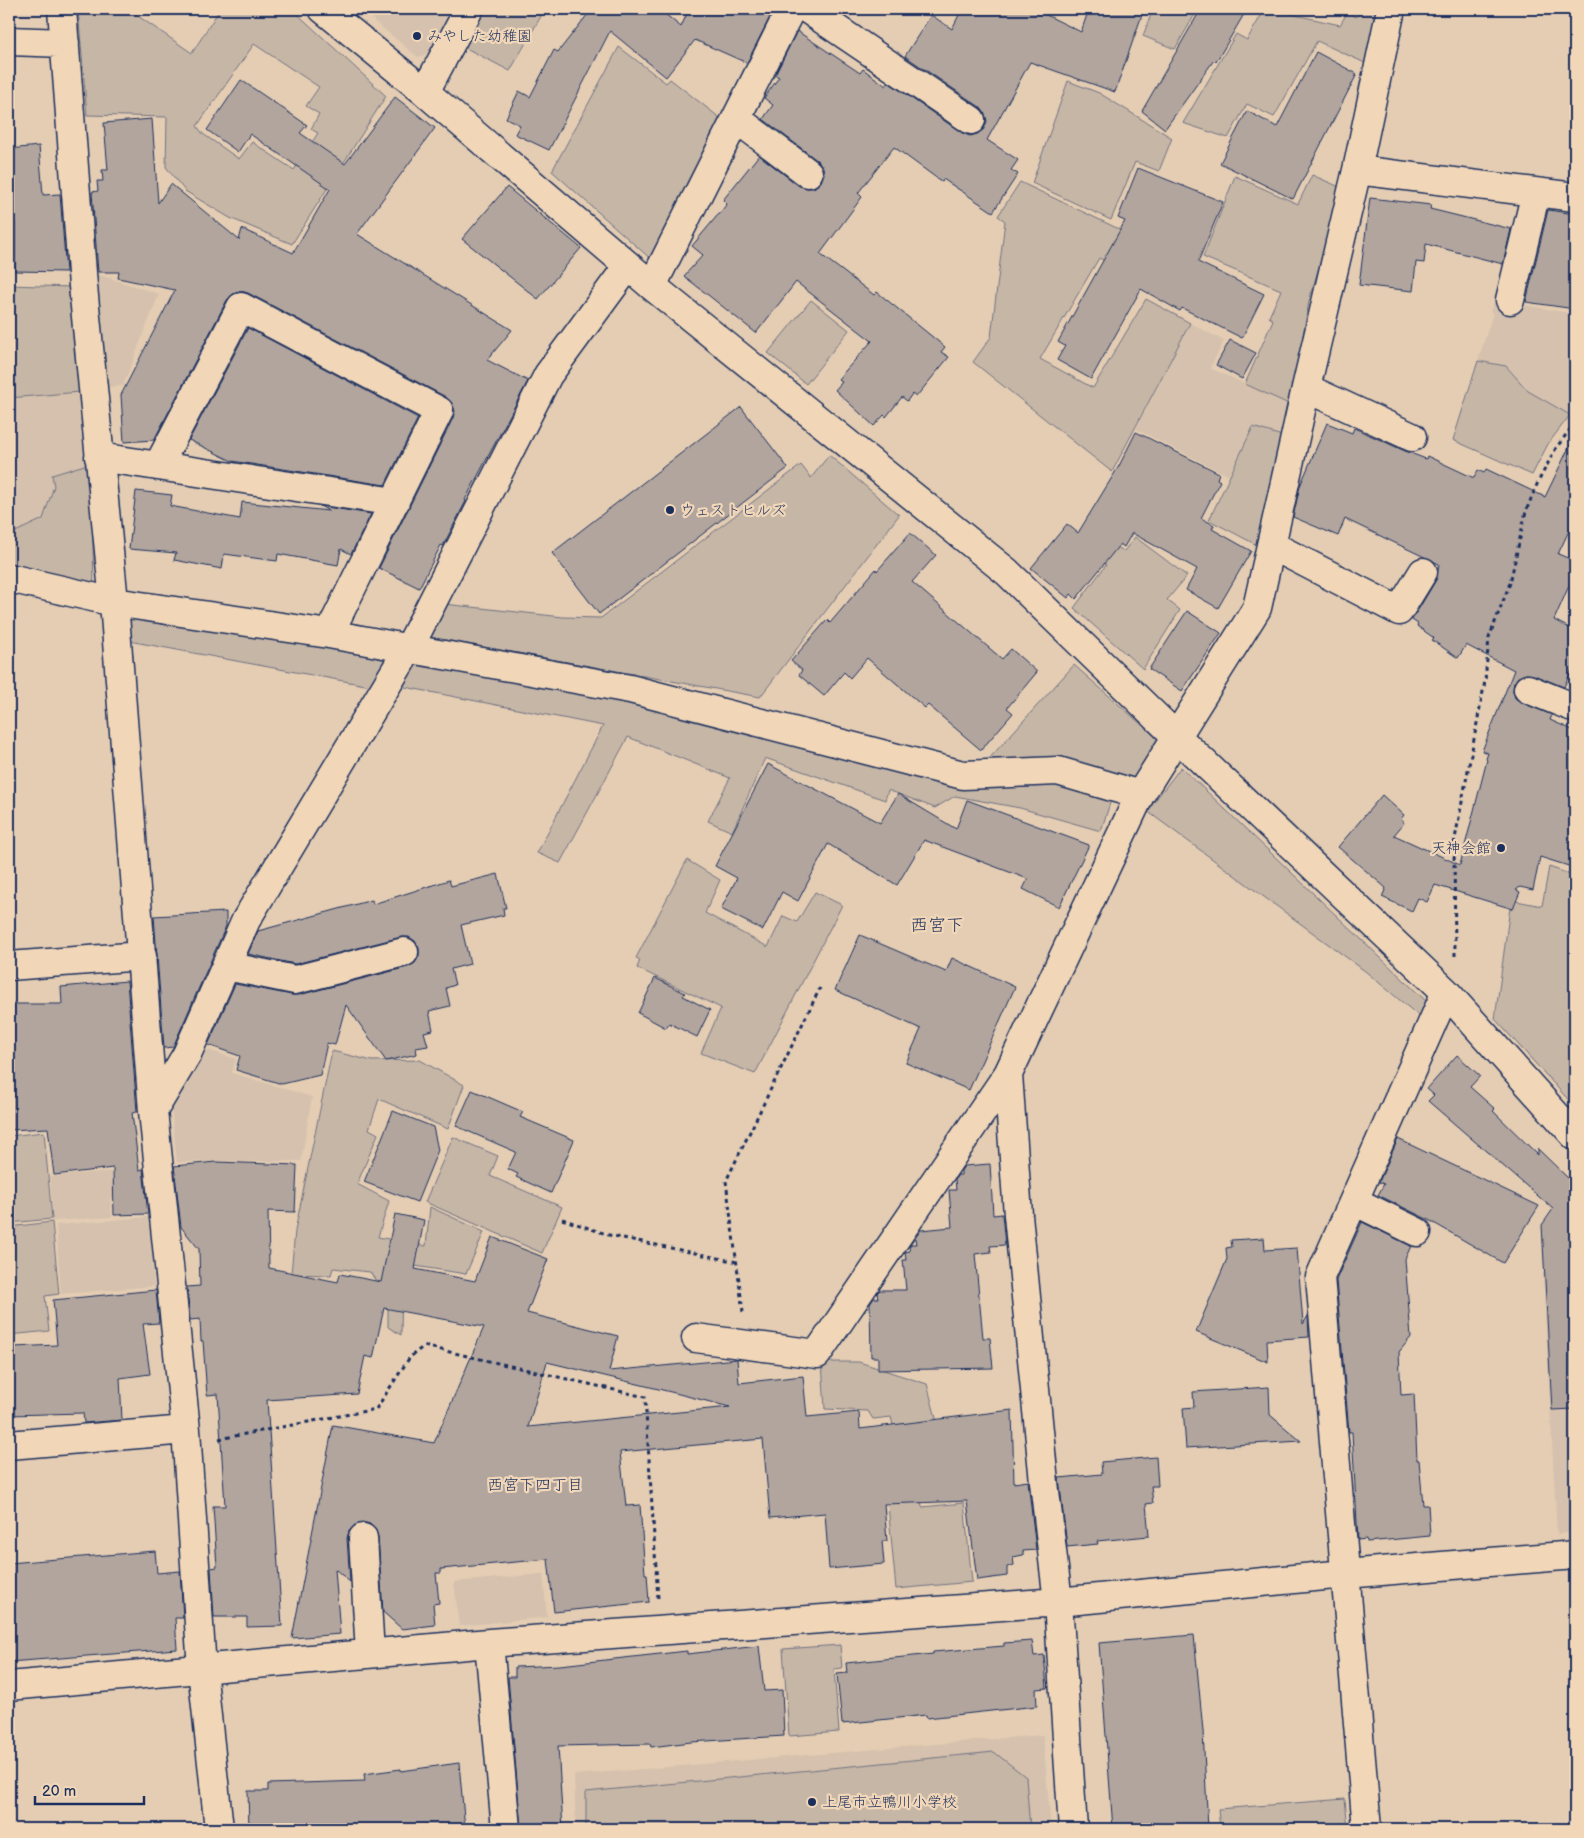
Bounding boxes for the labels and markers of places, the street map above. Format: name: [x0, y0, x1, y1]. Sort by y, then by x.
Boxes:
place label: みやした幼稚園: [427, 27, 532, 46]
marker: みやした幼稚園: [411, 30, 423, 42]
place label: ウェストヒルズ: [680, 501, 786, 520]
marker: ウェストヒルズ: [664, 504, 676, 516]
place label: 天神会館: [1431, 839, 1491, 858]
marker: 天神会館: [1495, 842, 1507, 854]
place label: 上尾市立鴨川小学校: [822, 1793, 957, 1812]
marker: 上尾市立鴨川小学校: [806, 1796, 818, 1808]

